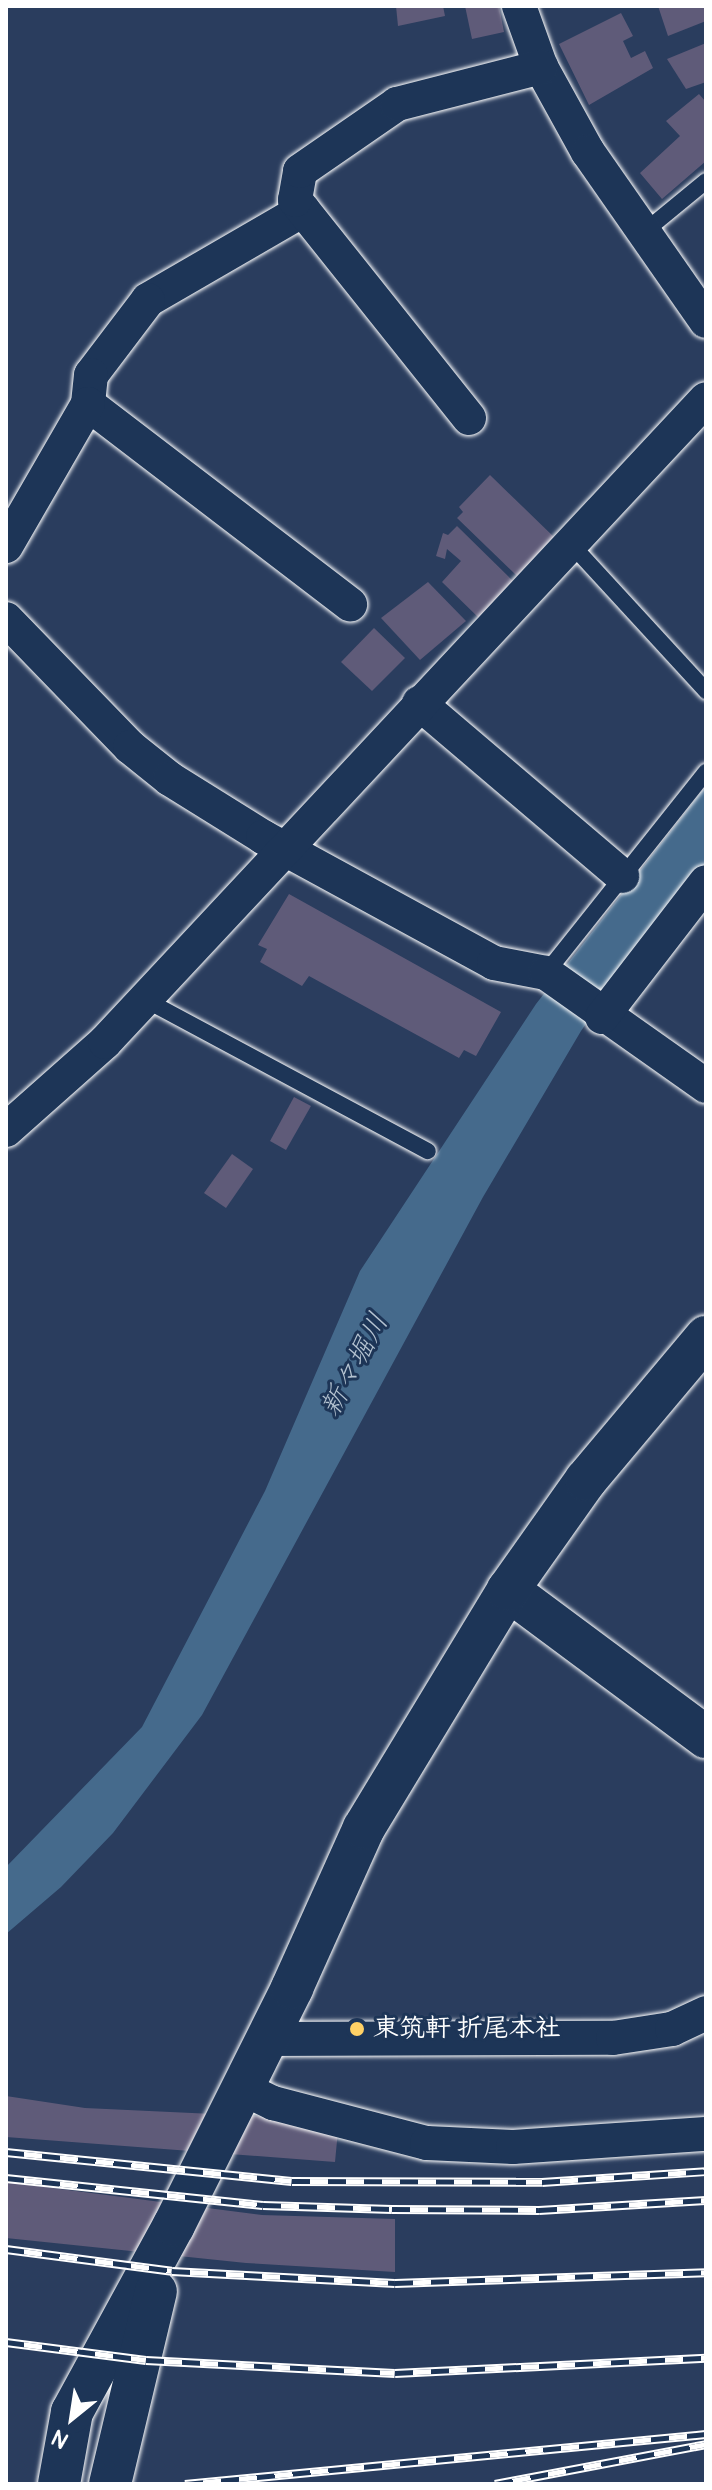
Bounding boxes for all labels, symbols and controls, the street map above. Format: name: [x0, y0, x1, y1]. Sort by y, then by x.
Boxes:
water label: 新々堀川: [314, 1308, 396, 1422]
place label: 東筑軒 折尾本社: [373, 2013, 561, 2045]
marker: 東筑軒 折尾本社: [348, 2020, 366, 2038]
north arrow: [32, 2378, 112, 2458]
text: N: [47, 2423, 73, 2455]

